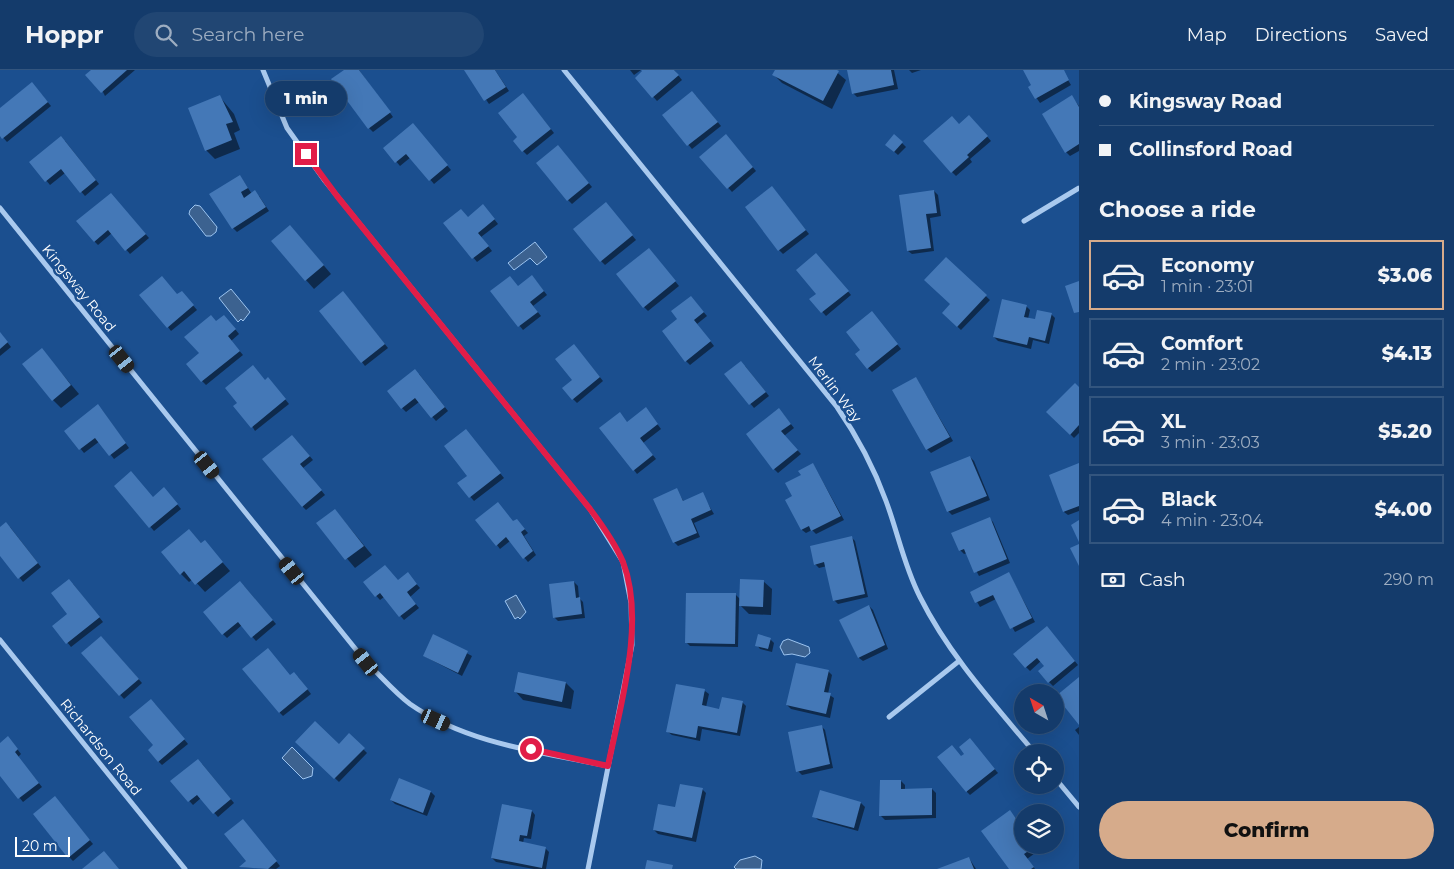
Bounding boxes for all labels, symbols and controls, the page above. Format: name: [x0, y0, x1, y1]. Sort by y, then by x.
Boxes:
search box: [134, 12, 484, 57]
text: Hoppr: [25, 20, 104, 49]
icon: search: [152, 21, 180, 49]
text: Search here: [192, 23, 305, 46]
text: Map: [1187, 24, 1227, 46]
text: Directions: [1255, 24, 1347, 46]
text: Saved: [1375, 24, 1429, 46]
callout: 1 min: [265, 82, 347, 116]
text: 1 min: [284, 89, 328, 108]
text: Kingsway Road: [1129, 90, 1282, 113]
text: Collinsford Road: [1129, 138, 1293, 161]
route end: [295, 143, 317, 165]
text: Choose a ride: [1099, 196, 1256, 223]
street label: Kingsway Road: [38, 241, 120, 335]
icon: car: [1101, 253, 1146, 298]
text: Economy: [1161, 254, 1254, 277]
text: $3.06: [1378, 264, 1432, 287]
text: 1 min · 23:01: [1161, 277, 1253, 296]
icon: car: [1101, 331, 1146, 376]
text: Comfort: [1161, 332, 1243, 355]
text: $4.13: [1382, 342, 1432, 365]
car: [106, 343, 137, 375]
street label: Merlin Way: [804, 352, 866, 426]
text: 2 min · 23:02: [1161, 355, 1260, 374]
icon: car: [1101, 409, 1146, 454]
text: XL: [1161, 410, 1186, 433]
text: $5.20: [1378, 420, 1432, 443]
text: 3 min · 23:03: [1161, 433, 1260, 452]
car: [191, 449, 222, 481]
icon: car: [1101, 487, 1146, 532]
text: Black: [1161, 488, 1217, 511]
text: $4.00: [1375, 498, 1432, 521]
text: 4 min · 23:04: [1161, 511, 1263, 530]
car: [276, 555, 307, 587]
icon: cash: [1099, 566, 1127, 594]
text: Cash: [1139, 568, 1186, 591]
text: 290 m: [1383, 570, 1434, 589]
car: [350, 646, 381, 678]
north arrow: [1014, 684, 1064, 734]
map controls: [1014, 684, 1064, 854]
street label: Richardson Road: [56, 695, 146, 799]
car: [419, 707, 452, 733]
route start: [520, 738, 542, 760]
button: locate: [1014, 744, 1064, 794]
button: Confirm: [1099, 801, 1434, 859]
button: layers: [1014, 804, 1064, 854]
scale bar: [15, 834, 70, 857]
text: 20 m: [22, 837, 58, 855]

